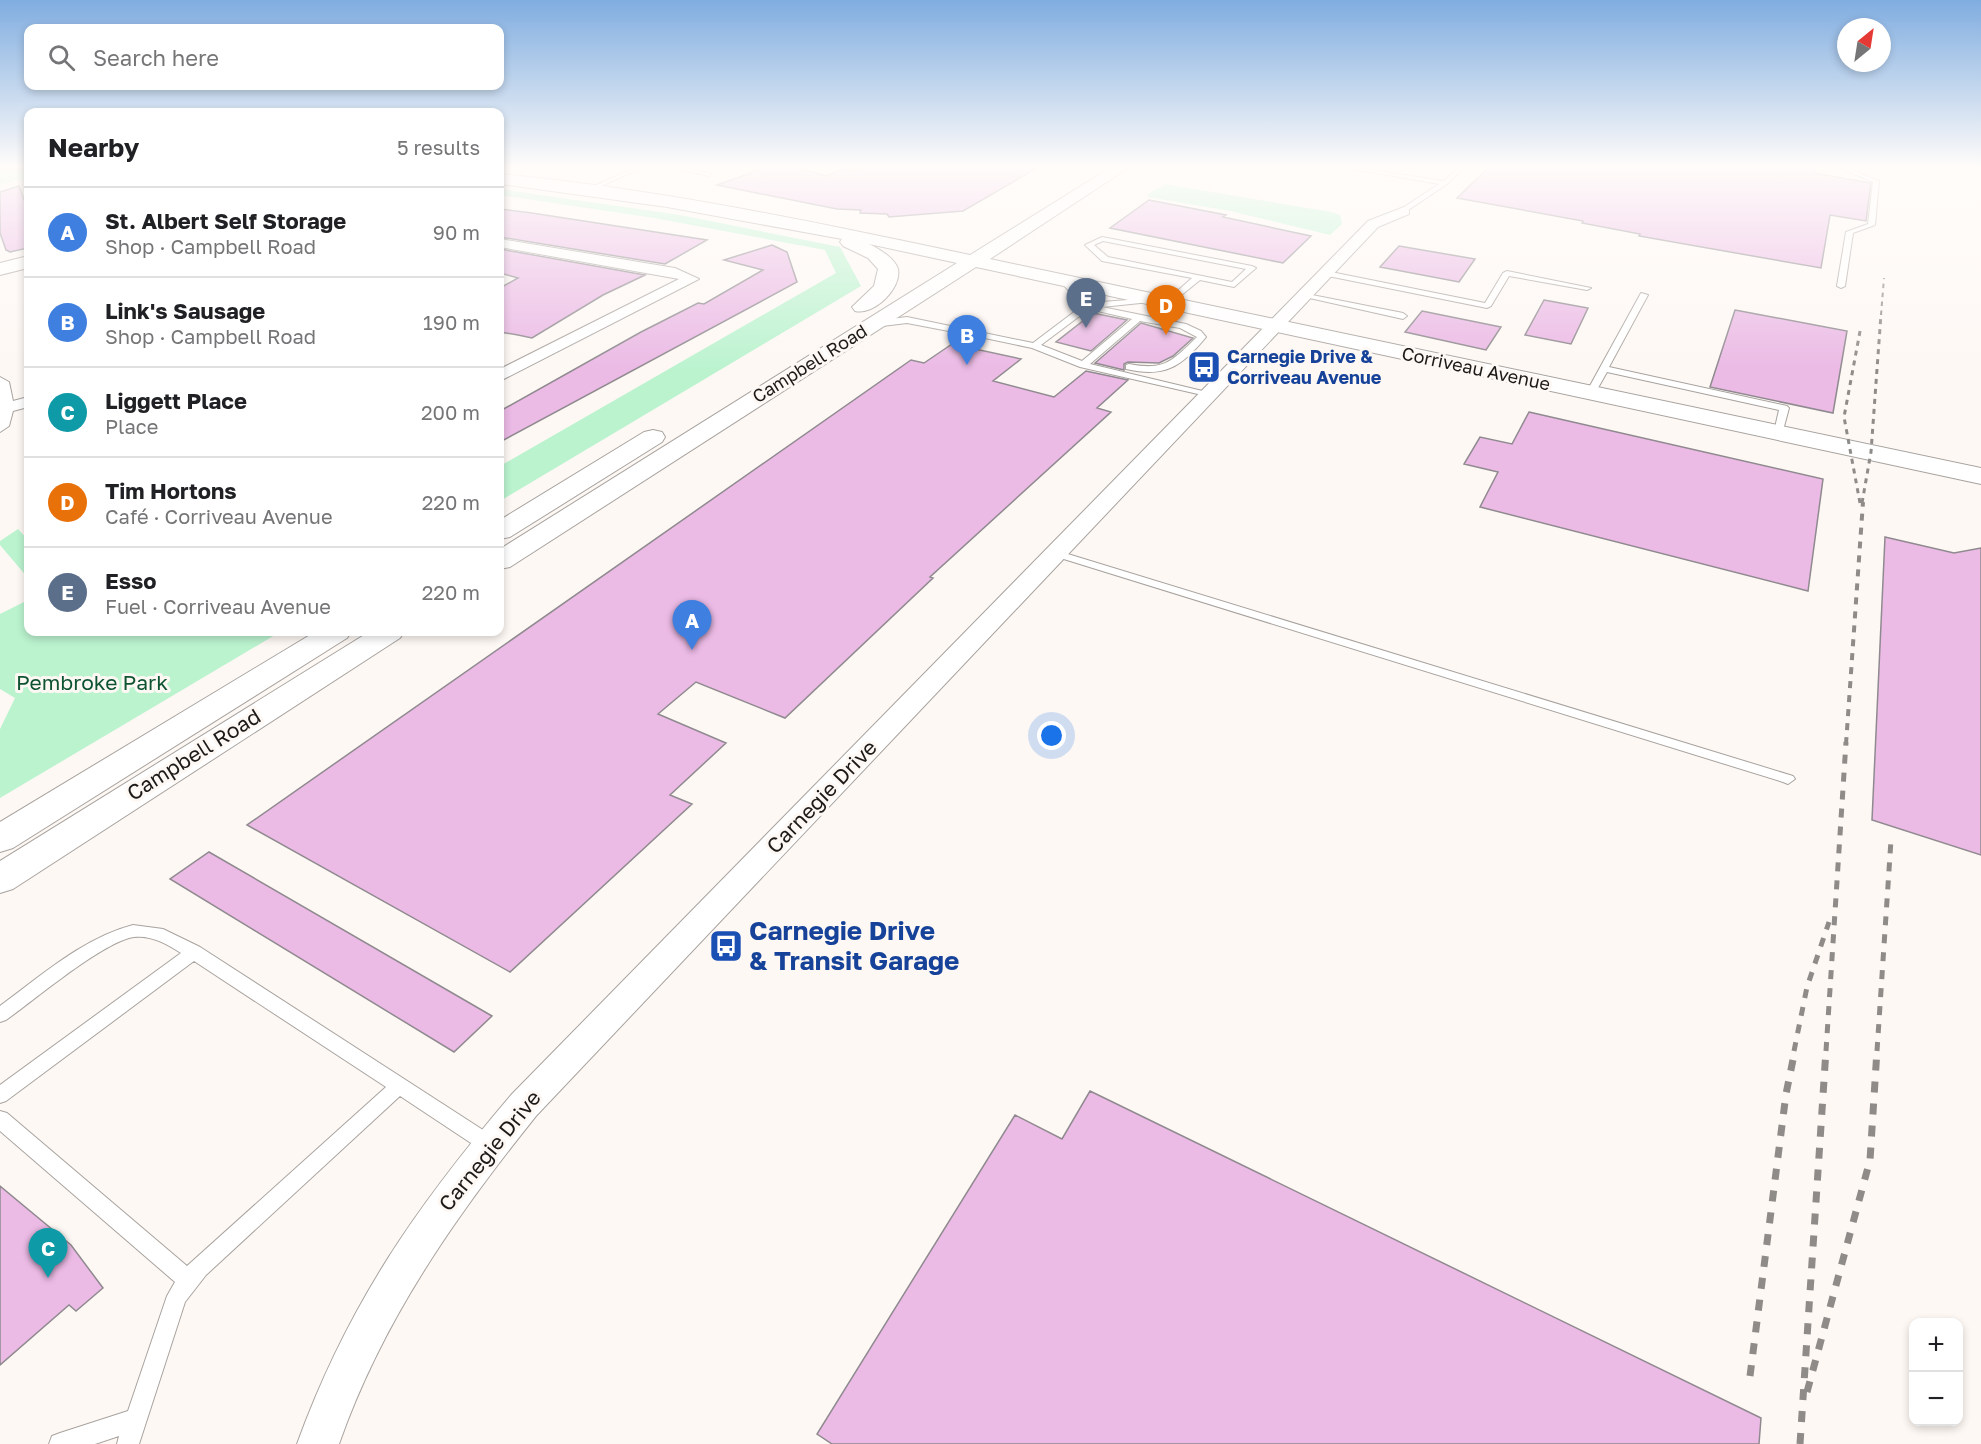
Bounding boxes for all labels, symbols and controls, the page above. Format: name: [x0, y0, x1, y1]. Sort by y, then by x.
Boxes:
north arrow: [1837, 18, 1891, 72]
search box: [24, 24, 504, 90]
icon: search: [45, 41, 78, 74]
text: Search here: [93, 44, 219, 71]
text: Nearby: [48, 132, 139, 163]
text: 5 results: [397, 135, 480, 159]
text: St. Albert Self Storage: [105, 207, 346, 234]
text: A: [60, 220, 75, 244]
text: 90 m: [433, 220, 480, 244]
text: Shop · Campbell Road: [105, 234, 316, 258]
pin: E: [1066, 278, 1106, 328]
pin: D: [1146, 286, 1186, 335]
text: Link's Sausage: [105, 297, 265, 324]
text: B: [60, 310, 75, 334]
text: 190 m: [423, 310, 480, 334]
pin: B: [948, 316, 986, 365]
street label: Campbell Road: [748, 319, 871, 407]
text: Shop · Campbell Road: [105, 324, 316, 348]
street label: Corriveau Avenue: [1400, 342, 1552, 394]
place label: Carnegie Drive & Corriveau Avenue: [1227, 345, 1382, 388]
bus stop icon: Carnegie Drive & Corriveau Avenue: [1186, 349, 1222, 385]
text: Liggett Place: [105, 387, 247, 414]
text: C: [60, 400, 75, 424]
text: 200 m: [421, 400, 480, 424]
text: Place: [105, 414, 158, 438]
text: Tim Hortons: [105, 477, 237, 504]
text: D: [60, 490, 75, 514]
text: 220 m: [422, 490, 480, 514]
text: Café · Corriveau Avenue: [105, 504, 333, 528]
text: Esso: [105, 567, 157, 594]
text: E: [61, 580, 74, 604]
text: 220 m: [422, 580, 480, 604]
text: Fuel · Corriveau Avenue: [105, 594, 331, 618]
pin: A: [672, 600, 712, 650]
park label: Pembroke Park: [16, 669, 168, 695]
street label: Campbell Road: [122, 703, 265, 806]
your location: [1037, 721, 1066, 750]
street label: Carnegie Drive: [761, 734, 882, 858]
place label: Carnegie Drive & Transit Garage: [749, 915, 959, 976]
bus stop icon: Carnegie Drive & Transit Garage: [708, 928, 744, 964]
street label: Carnegie Drive: [433, 1085, 546, 1216]
pin: C: [28, 1228, 68, 1278]
map controls: [1909, 1318, 1963, 1426]
button: +: [1909, 1318, 1963, 1372]
button: −: [1909, 1372, 1963, 1426]

